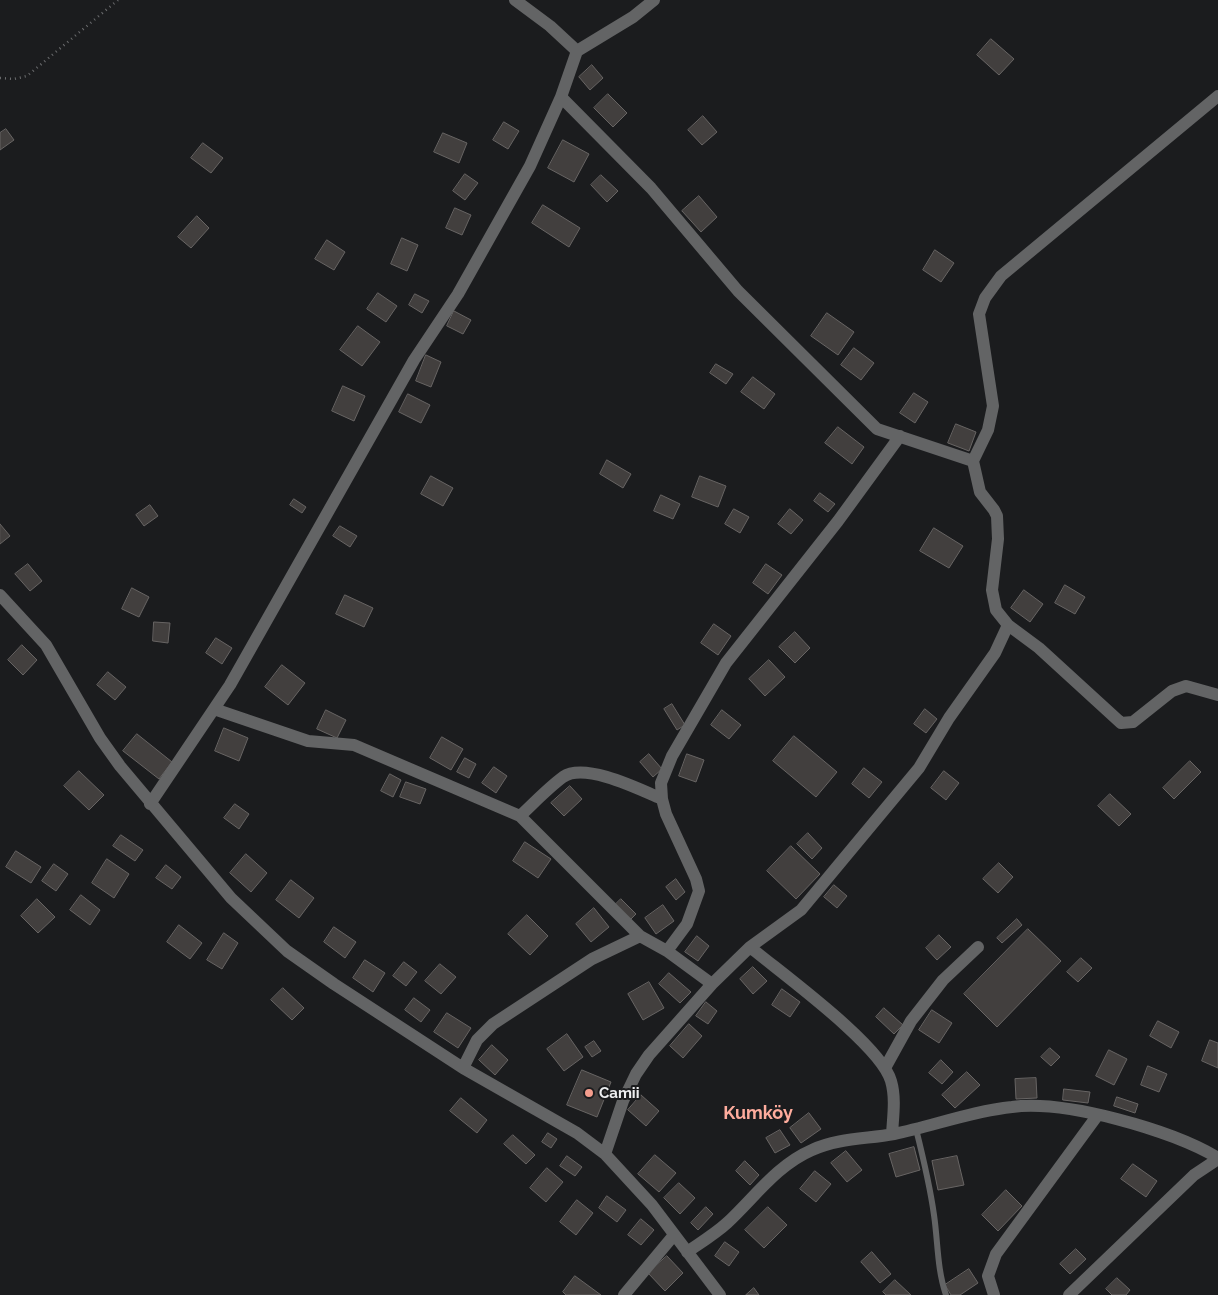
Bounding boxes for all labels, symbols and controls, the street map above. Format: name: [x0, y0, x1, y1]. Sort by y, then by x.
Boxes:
place label: Camii: [599, 1084, 640, 1102]
marker: Camii: [583, 1087, 595, 1099]
district label: Kumköy: [723, 1103, 793, 1125]

